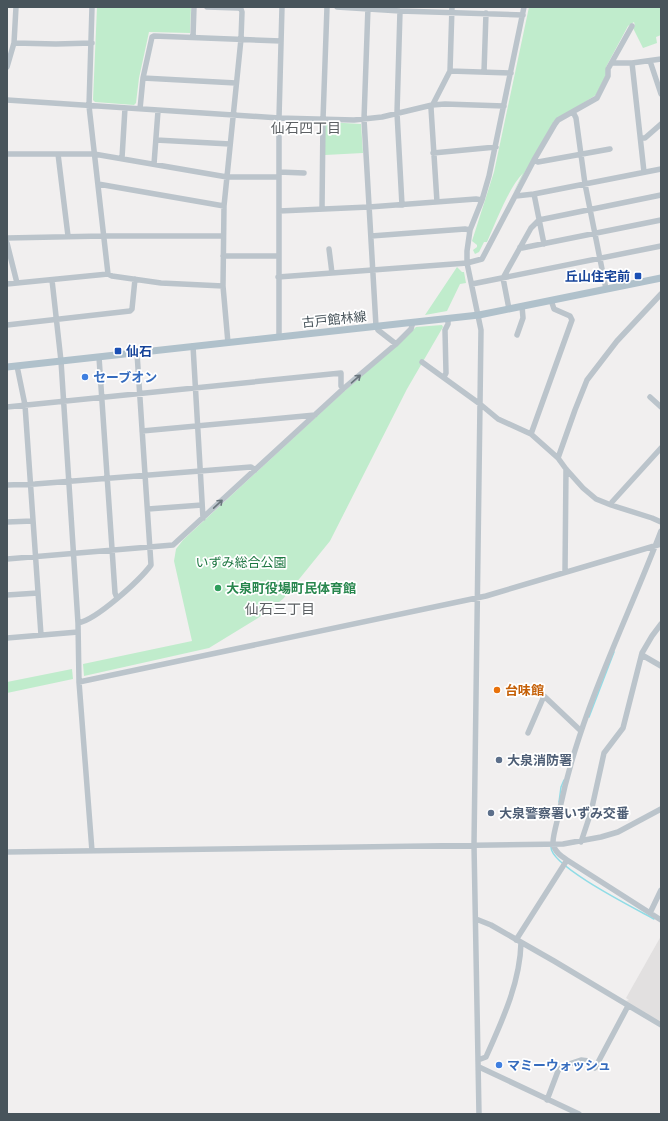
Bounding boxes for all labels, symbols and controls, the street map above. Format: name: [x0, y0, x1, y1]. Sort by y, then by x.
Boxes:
district label: 仙石四丁目: [271, 120, 341, 136]
place label: 丘山住宅前: [565, 269, 630, 284]
marker: 丘山住宅前: [633, 271, 643, 281]
street label: 古戸館林線: [301, 309, 367, 330]
place label: 仙石: [126, 344, 152, 359]
marker: 仙石: [113, 346, 123, 356]
place label: セーブオン: [93, 370, 157, 385]
marker: セーブオン: [80, 372, 90, 382]
one-way arrow: [350, 374, 361, 383]
one-way arrow: [213, 499, 223, 509]
park label: いずみ総合公園: [195, 555, 287, 570]
place label: 大泉町役場町民体育館: [226, 581, 356, 596]
marker: 大泉町役場町民体育館: [213, 583, 223, 593]
district label: 仙石三丁目: [245, 601, 315, 617]
place label: 台味館: [505, 683, 544, 698]
marker: 台味館: [492, 685, 502, 695]
place label: 大泉消防署: [507, 753, 572, 768]
marker: 大泉消防署: [494, 755, 504, 765]
place label: 大泉警察署いずみ交番: [499, 806, 629, 821]
marker: 大泉警察署いずみ交番: [486, 808, 496, 818]
place label: マミーウォッシュ: [507, 1058, 611, 1073]
marker: マミーウォッシュ: [494, 1060, 504, 1070]

